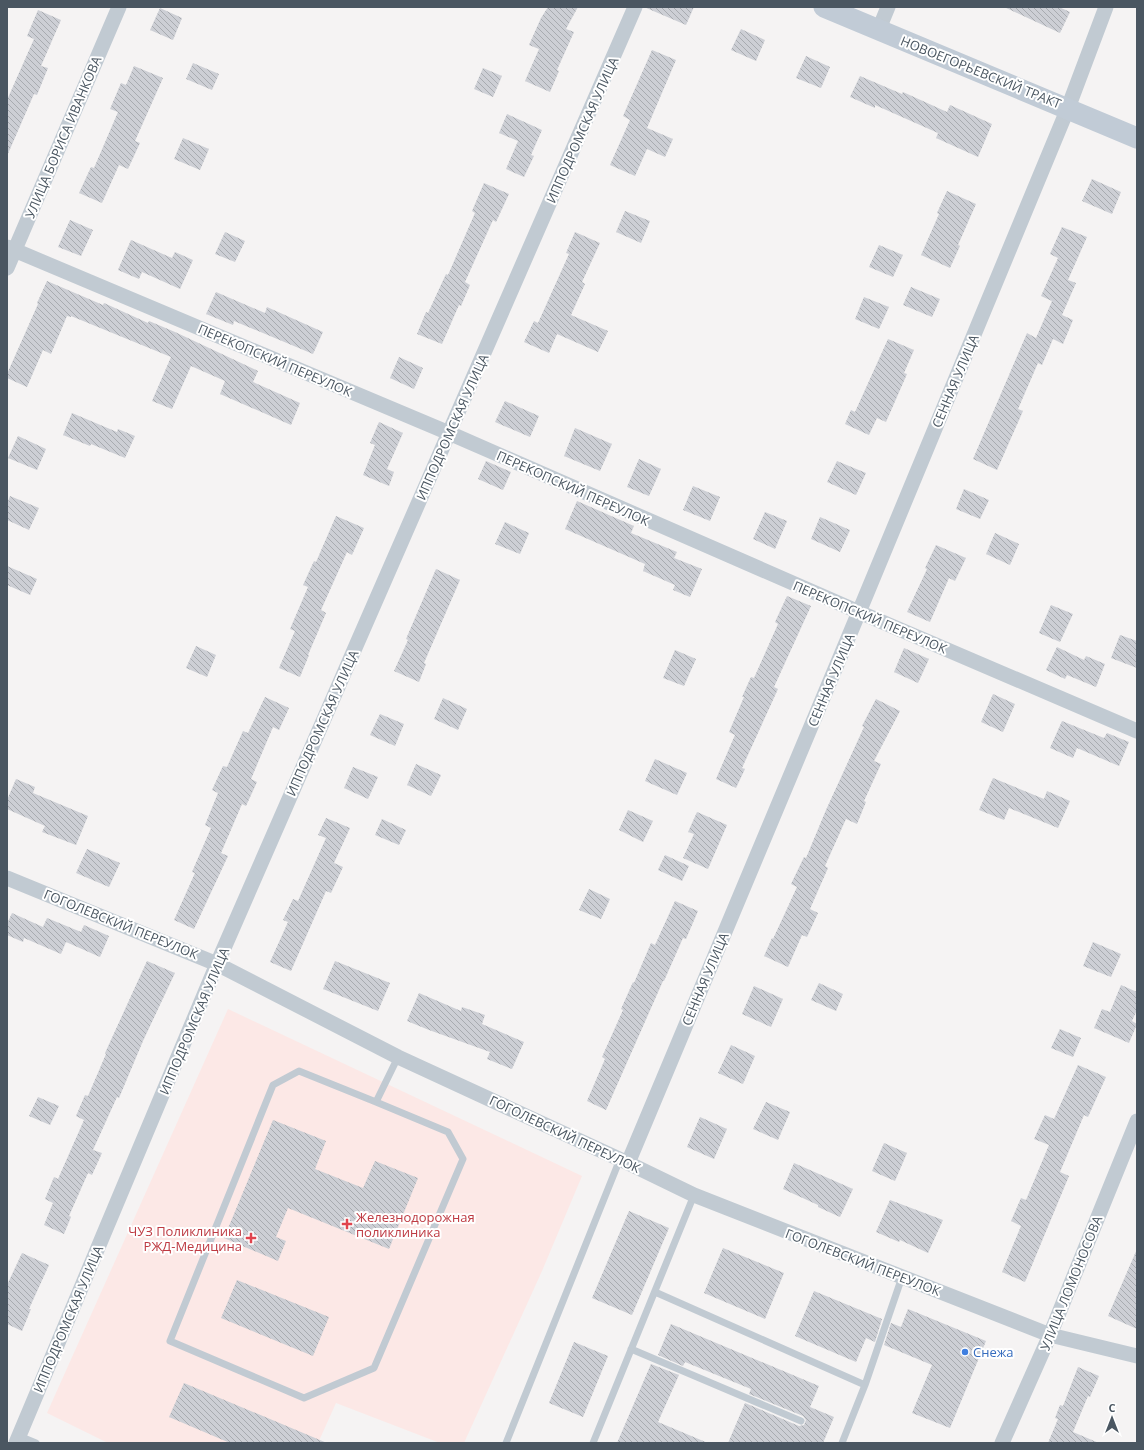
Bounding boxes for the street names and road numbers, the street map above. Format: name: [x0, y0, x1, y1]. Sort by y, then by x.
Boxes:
street label: НОВОЕГОРЬЕВСКИЙ ТРАКТ: [898, 32, 1065, 113]
street label: УЛИЦА БОРИСА ИВАНКОВА: [21, 52, 106, 221]
street label: ИППОДРОМСКАЯ УЛИЦА: [542, 53, 623, 206]
street label: ПЕРЕКОПСКИЙ ПЕРЕУЛОК: [195, 319, 355, 401]
street label: СЕННАЯ УЛИЦА: [927, 331, 983, 430]
street label: ИППОДРОМСКАЯ УЛИЦА: [412, 350, 493, 503]
street label: ПЕРЕКОПСКИЙ ПЕРЕУЛОК: [494, 446, 652, 530]
street label: ПЕРЕКОПСКИЙ ПЕРЕУЛОК: [790, 576, 950, 658]
street label: СЕННАЯ УЛИЦА: [803, 630, 859, 729]
street label: ИППОДРОМСКАЯ УЛИЦА: [282, 646, 363, 799]
street label: ГОГОЛЕВСКИЙ ПЕРЕУЛОК: [41, 885, 201, 963]
street label: СЕННАЯ УЛИЦА: [677, 929, 733, 1028]
street label: ИППОДРОМСКАЯ УЛИЦА: [155, 944, 233, 1097]
street label: ГОГОЛЕВСКИЙ ПЕРЕУЛОК: [487, 1091, 643, 1177]
street label: УЛИЦА ЛОМОНОСОВА: [1036, 1212, 1107, 1353]
street label: ГОГОЛЕВСКИЙ ПЕРЕУЛОК: [783, 1224, 943, 1300]
street label: ИППОДРОМСКАЯ УЛИЦА: [29, 1242, 107, 1395]

